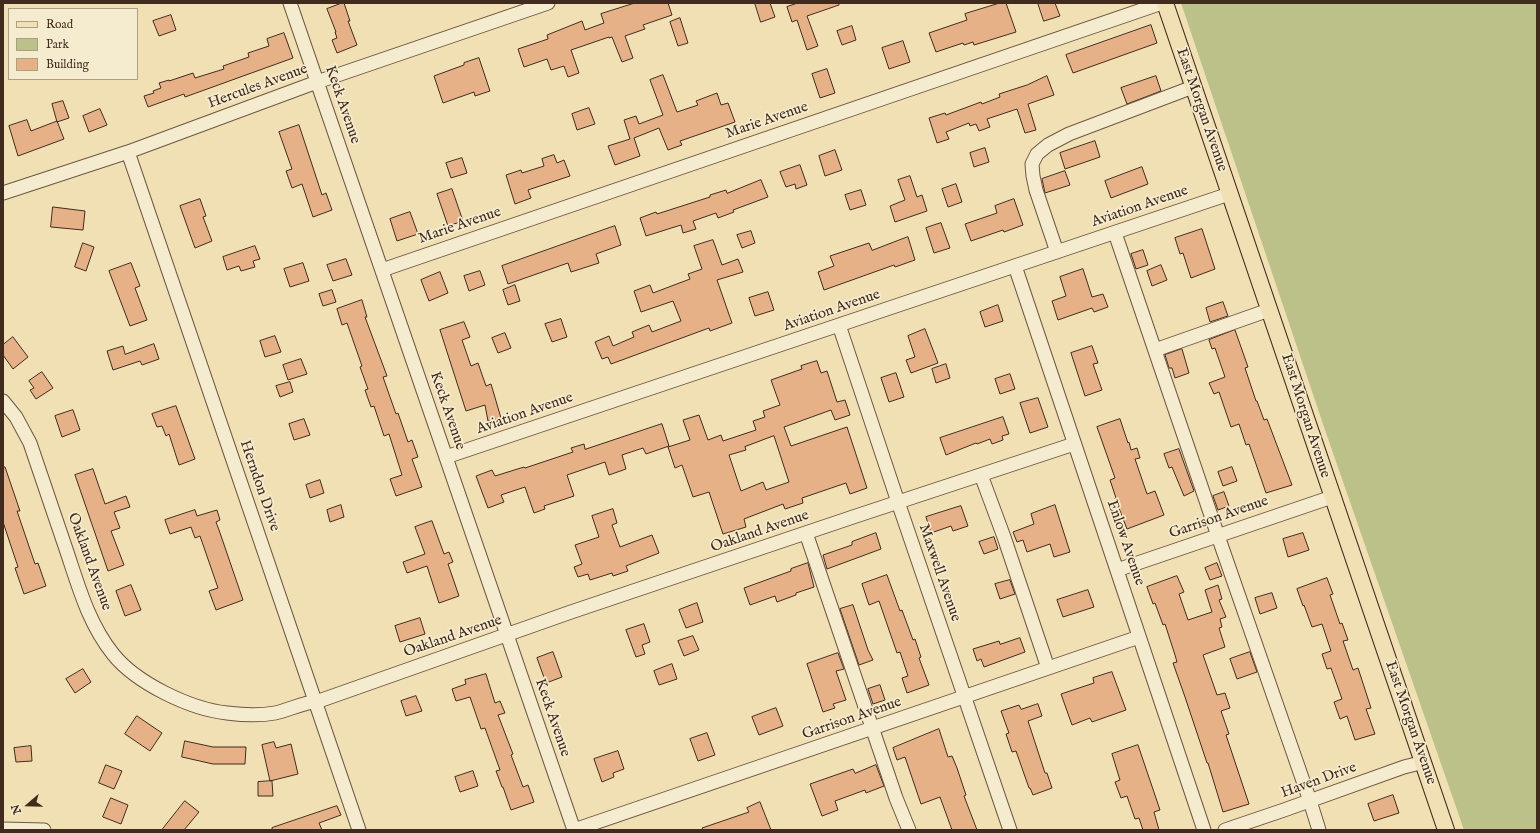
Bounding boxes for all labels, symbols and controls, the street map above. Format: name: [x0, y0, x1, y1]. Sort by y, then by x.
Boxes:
legend: [8, 8, 138, 80]
text: Road: [46, 17, 73, 32]
text: Park: [46, 37, 69, 52]
street label: East Morgan Avenue: [1171, 46, 1231, 174]
text: Building: [46, 57, 89, 72]
street label: Hercules Avenue: [206, 61, 310, 113]
street label: Keck Avenue: [320, 64, 364, 146]
street label: Marie Avenue: [723, 98, 811, 144]
street label: Aviation Avenue: [1089, 182, 1191, 232]
street label: Marie Avenue: [416, 203, 504, 249]
street label: Aviation Avenue: [781, 286, 883, 336]
street label: East Morgan Avenue: [1276, 352, 1334, 480]
street label: Keck Avenue: [425, 370, 469, 452]
street label: Aviation Avenue: [474, 389, 576, 439]
street label: Herndon Drive: [235, 438, 283, 534]
street label: Garrison Avenue: [1167, 493, 1271, 543]
street label: Enlow Avenue: [1102, 498, 1148, 588]
street label: Oakland Avenue: [709, 507, 811, 557]
street label: Oakland Avenue: [63, 511, 115, 613]
street label: Maxwell Avenue: [914, 522, 964, 624]
street label: Oakland Avenue: [402, 612, 504, 662]
street label: East Morgan Avenue: [1380, 659, 1440, 787]
street label: Keck Avenue: [530, 677, 574, 759]
street label: Garrison Avenue: [800, 694, 904, 744]
street label: Haven Drive: [1279, 759, 1359, 803]
north arrow: [8, 785, 48, 825]
text: N: [9, 802, 25, 816]

